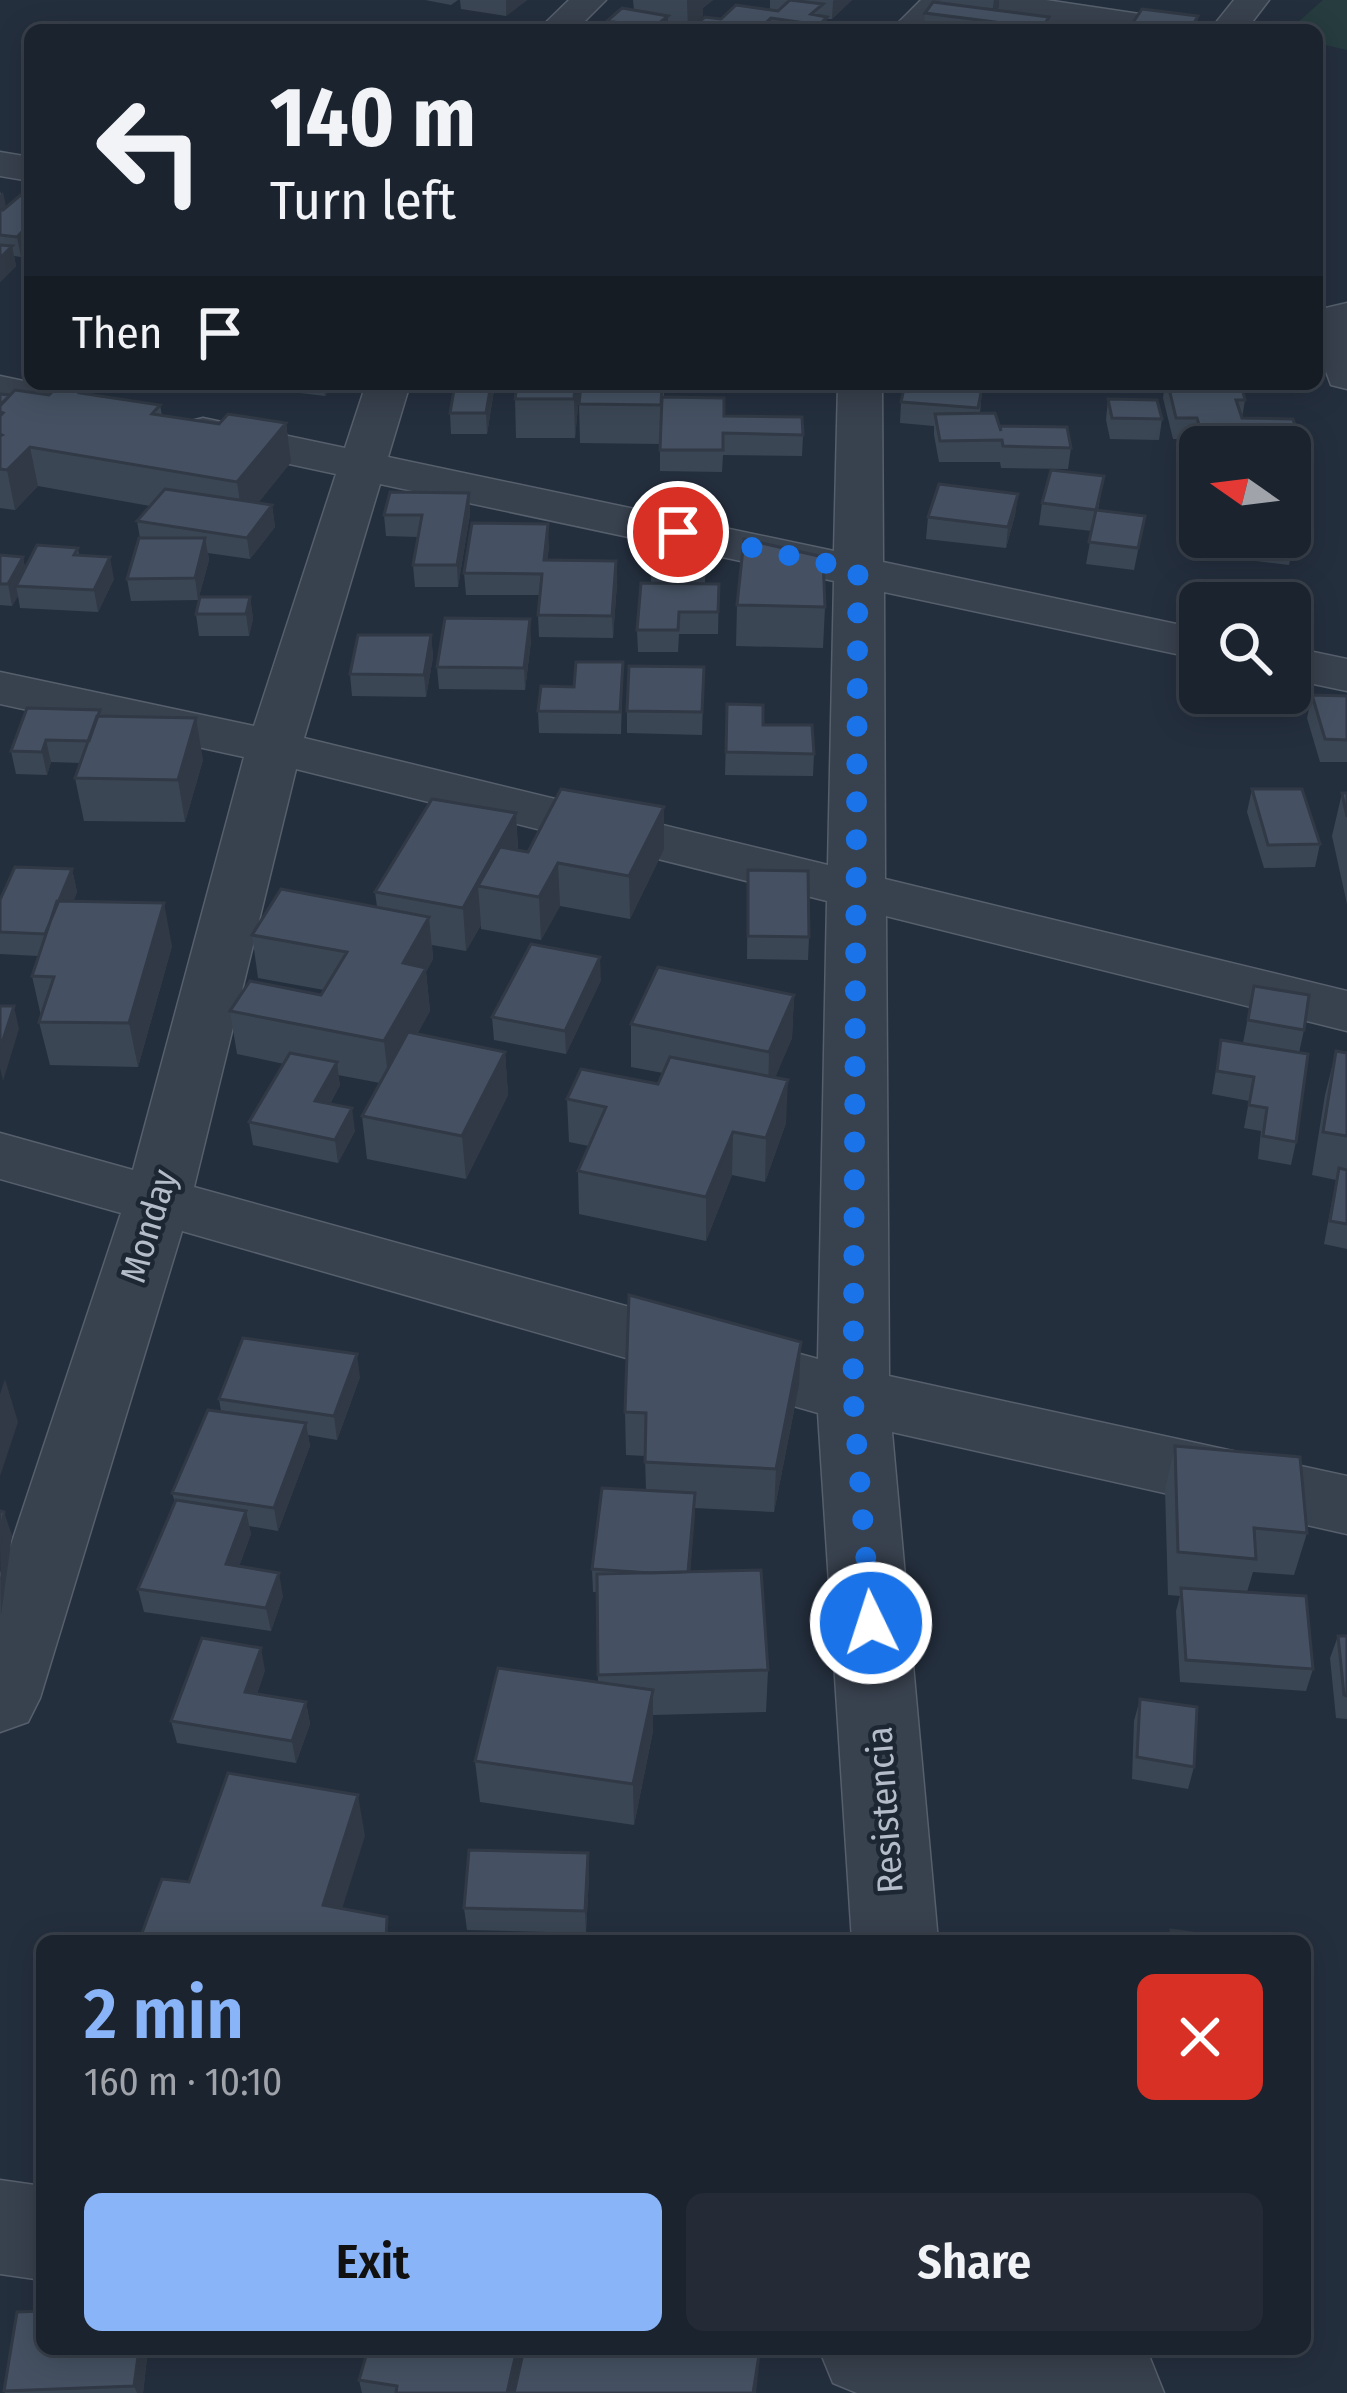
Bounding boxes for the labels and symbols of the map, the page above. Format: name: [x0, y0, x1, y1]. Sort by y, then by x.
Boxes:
north arrow: [1179, 426, 1311, 558]
pin: [627, 481, 729, 583]
street label: Monday: [111, 1164, 187, 1288]
position arrow: [808, 1560, 934, 1686]
street label: Resistencia: [857, 1725, 913, 1895]

